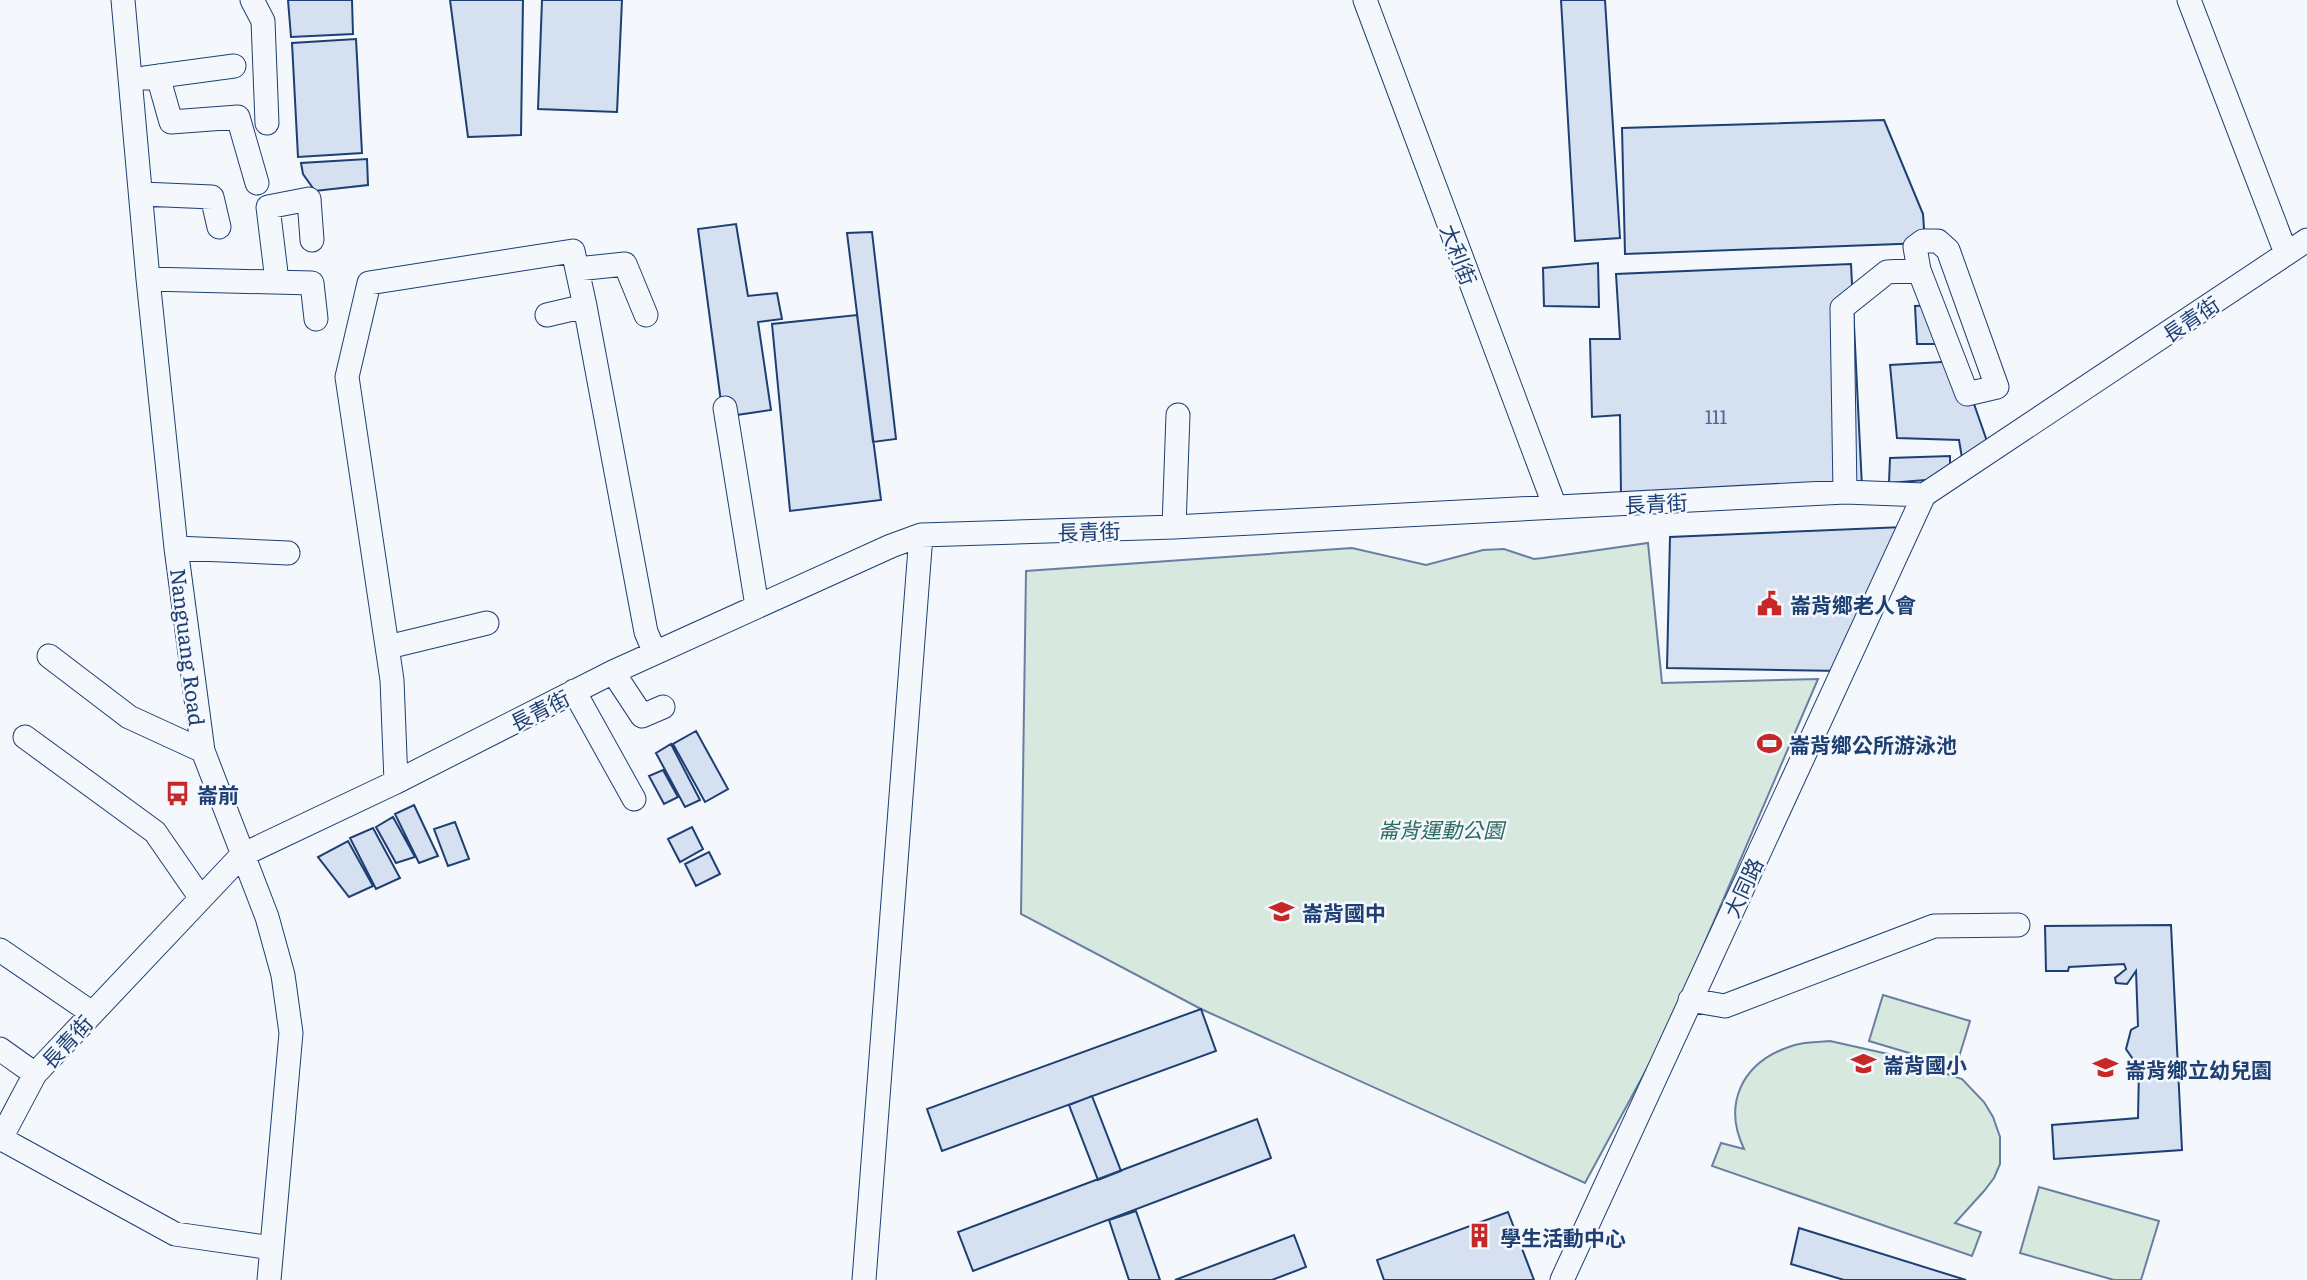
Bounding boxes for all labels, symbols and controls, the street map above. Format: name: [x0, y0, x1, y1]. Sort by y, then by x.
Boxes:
street label: 大利街: [1434, 219, 1486, 289]
street label: 長青街: [2155, 288, 2225, 348]
house number: 111: [1705, 403, 1727, 430]
street label: 長青街: [1624, 485, 1688, 519]
street label: 長青街: [1057, 513, 1121, 547]
street label: Nanguang Road: [164, 566, 214, 728]
place label: 崙背鄉老人會: [1790, 588, 1916, 619]
public building icon: 崙背鄉老人會: [1756, 589, 1784, 617]
street label: 長青街: [504, 681, 574, 737]
place label: 崙背鄉公所游泳池: [1789, 728, 1957, 759]
sports icon: 崙背鄉公所游泳池: [1755, 729, 1783, 757]
place label: 崙前: [197, 778, 239, 809]
bus stop icon: 崙前: [163, 779, 191, 807]
park label: 崙背運動公園: [1378, 813, 1507, 844]
street label: 大同路: [1715, 852, 1769, 922]
place label: 崙背國中: [1302, 896, 1386, 927]
school or university icon: 崙背國中: [1268, 897, 1296, 925]
street label: 長青街: [33, 1007, 99, 1075]
place label: 崙背國小: [1883, 1048, 1967, 1079]
school or university icon: 崙背國小: [1849, 1049, 1877, 1077]
place label: 崙背鄉立幼兒園: [2125, 1053, 2272, 1084]
school or university icon: 崙背鄉立幼兒園: [2091, 1054, 2119, 1082]
place label: 學生活動中心: [1500, 1221, 1626, 1252]
building icon: 學生活動中心: [1466, 1222, 1494, 1250]

